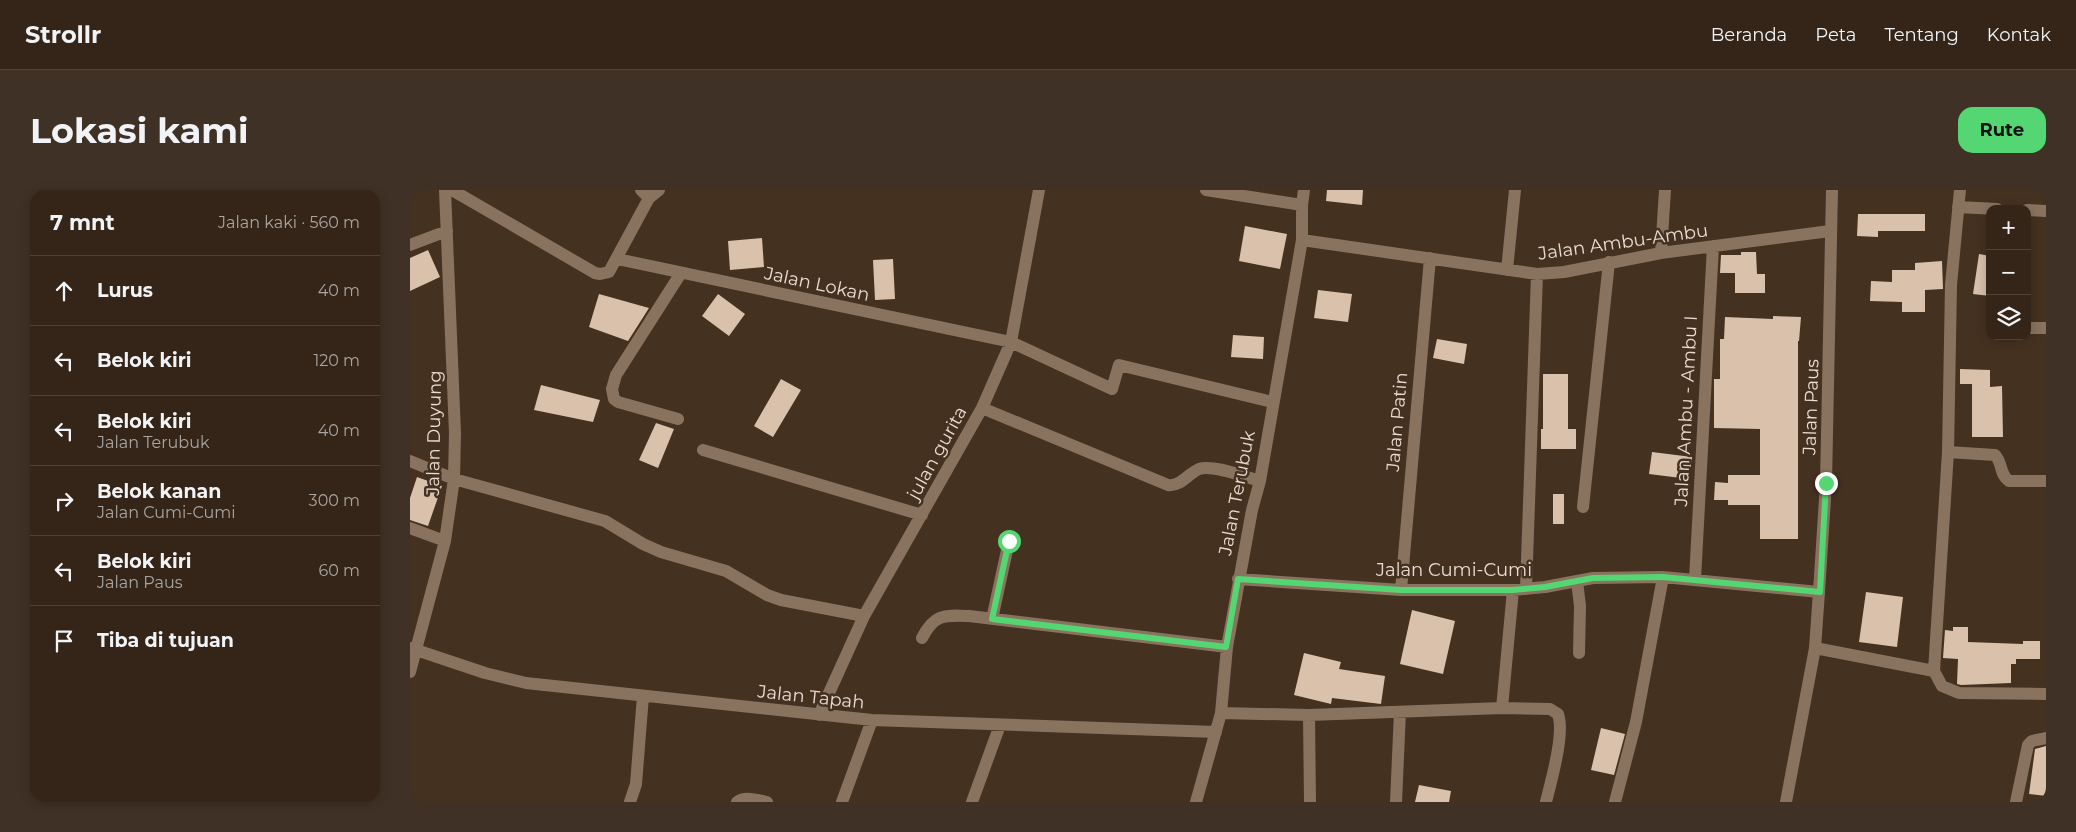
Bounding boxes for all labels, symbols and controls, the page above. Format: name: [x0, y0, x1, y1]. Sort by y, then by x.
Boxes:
text: Strollr: [25, 20, 101, 49]
text: Beranda: [1711, 24, 1787, 46]
text: Peta: [1815, 24, 1856, 46]
text: Tentang: [1884, 24, 1959, 46]
text: Kontak: [1987, 24, 2051, 46]
button: Rute: [1958, 107, 2046, 153]
text: Lokasi kami: [30, 109, 249, 152]
map controls: [1986, 205, 2031, 340]
button: +: [1986, 205, 2031, 250]
text: 7 mnt: [50, 210, 115, 235]
text: Jalan kaki · 560 m: [218, 213, 360, 232]
street label: Jalan Ambu-Ambu: [1536, 219, 1709, 265]
button: −: [1986, 250, 2031, 295]
street label: Jalan Lokan: [761, 262, 872, 306]
icon: ahead: [50, 277, 78, 305]
text: Lurus: [97, 279, 153, 302]
text: 40 m: [318, 281, 360, 300]
button: layers: [1986, 295, 2031, 340]
street label: Jalan Ambu - Ambu I: [1670, 315, 1702, 508]
icon: left: [50, 347, 78, 375]
text: Belok kiri: [97, 349, 192, 372]
text: 120 m: [313, 351, 360, 370]
street label: Jalan Paus: [1798, 358, 1824, 456]
street label: Jalan Duyung: [422, 370, 446, 497]
street label: Jalan Patin: [1382, 371, 1412, 474]
street label: julan gurita: [901, 403, 972, 505]
text: Belok kiri: [97, 410, 192, 433]
icon: left: [50, 417, 78, 445]
text: 40 m: [318, 421, 360, 440]
street label: Jalan Terubuk: [1214, 429, 1260, 558]
text: Jalan Terubuk: [97, 433, 210, 452]
route end: [1815, 472, 1838, 495]
text: Belok kanan: [97, 480, 221, 503]
icon: right: [50, 487, 78, 515]
text: 300 m: [309, 491, 360, 510]
text: Jalan Cumi-Cumi: [97, 503, 236, 522]
route start: [998, 530, 1021, 553]
text: Belok kiri: [97, 550, 192, 573]
icon: left: [50, 557, 78, 585]
street label: Jalan Cumi-Cumi: [1375, 559, 1532, 581]
text: 60 m: [318, 561, 360, 580]
text: Jalan Paus: [97, 573, 182, 592]
icon: arrive: [50, 627, 78, 655]
text: Tiba di tujuan: [97, 629, 234, 652]
street label: Jalan Tapah: [755, 680, 866, 714]

